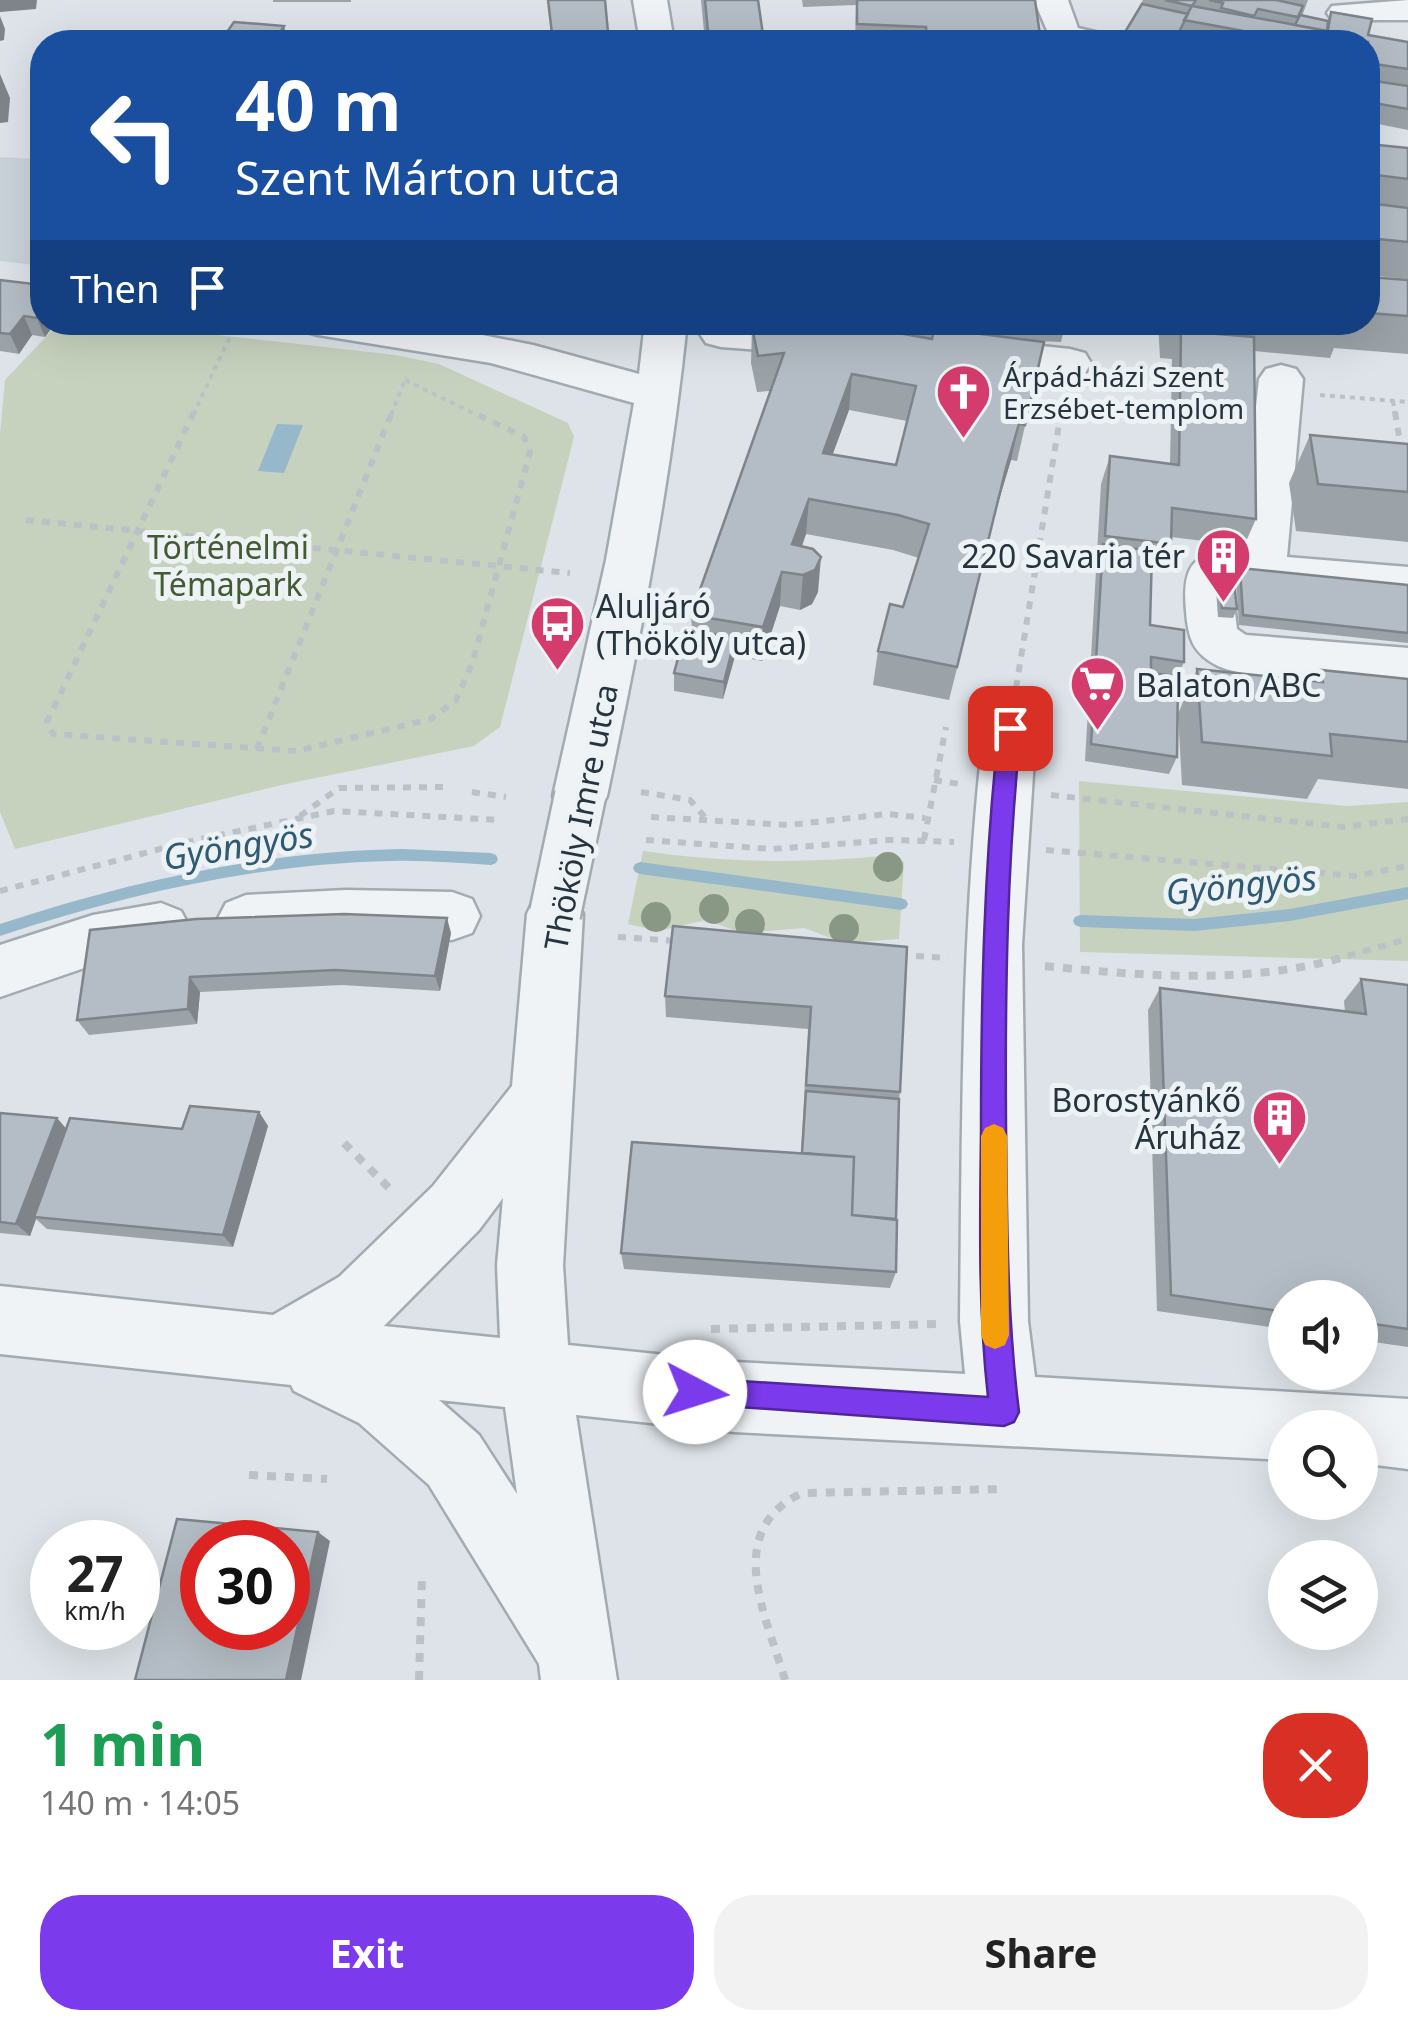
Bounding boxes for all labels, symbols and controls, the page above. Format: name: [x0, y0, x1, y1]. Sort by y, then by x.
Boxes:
text: 40 m: [235, 56, 402, 152]
icon: left: [70, 70, 200, 200]
text: Szent Márton utca: [235, 147, 621, 208]
icon: arrive: [180, 260, 235, 315]
text: Then: [70, 262, 160, 314]
place label: Árpád-házi Szent Erzsébet-templom: [1003, 357, 1244, 427]
church icon: Árpád-házi Szent Erzsébet-templom: [934, 362, 994, 441]
park label: Történelmi Témapark: [147, 525, 309, 605]
building icon: 220 Savaria tér: [1194, 525, 1254, 604]
place label: 220 Savaria tér: [961, 534, 1185, 577]
place label: Aluljáró (Thököly utca): [596, 584, 806, 664]
bus stop icon: Aluljáró (Thököly utca): [527, 593, 587, 672]
supermarket icon: Balaton ABC: [1067, 654, 1127, 733]
place label: Balaton ABC: [1136, 663, 1321, 706]
street label: Thököly Imre utca: [533, 680, 627, 954]
pin: [968, 686, 1053, 771]
icon: arrive: [983, 701, 1038, 756]
water label: Gyöngyös: [160, 810, 316, 880]
water label: Gyöngyös: [1163, 853, 1319, 915]
place label: Borostyánkő Áruház: [1052, 1078, 1241, 1158]
building icon: Borostyánkő Áruház: [1250, 1087, 1310, 1166]
map controls: [1268, 1280, 1378, 1650]
button: sound: [1268, 1280, 1378, 1390]
position arrow: [643, 1340, 747, 1444]
button: search: [1268, 1410, 1378, 1520]
speed limit sign: 30: [180, 1520, 310, 1650]
text: 27: [66, 1539, 124, 1607]
button: layers: [1268, 1540, 1378, 1650]
text: km/h: [64, 1593, 126, 1627]
text: 1 min: [40, 1702, 205, 1784]
button: close: [1263, 1713, 1368, 1818]
text: 140 m · 14:05: [40, 1781, 240, 1824]
button: Exit: [40, 1895, 694, 2010]
button: Share: [714, 1895, 1368, 2010]

